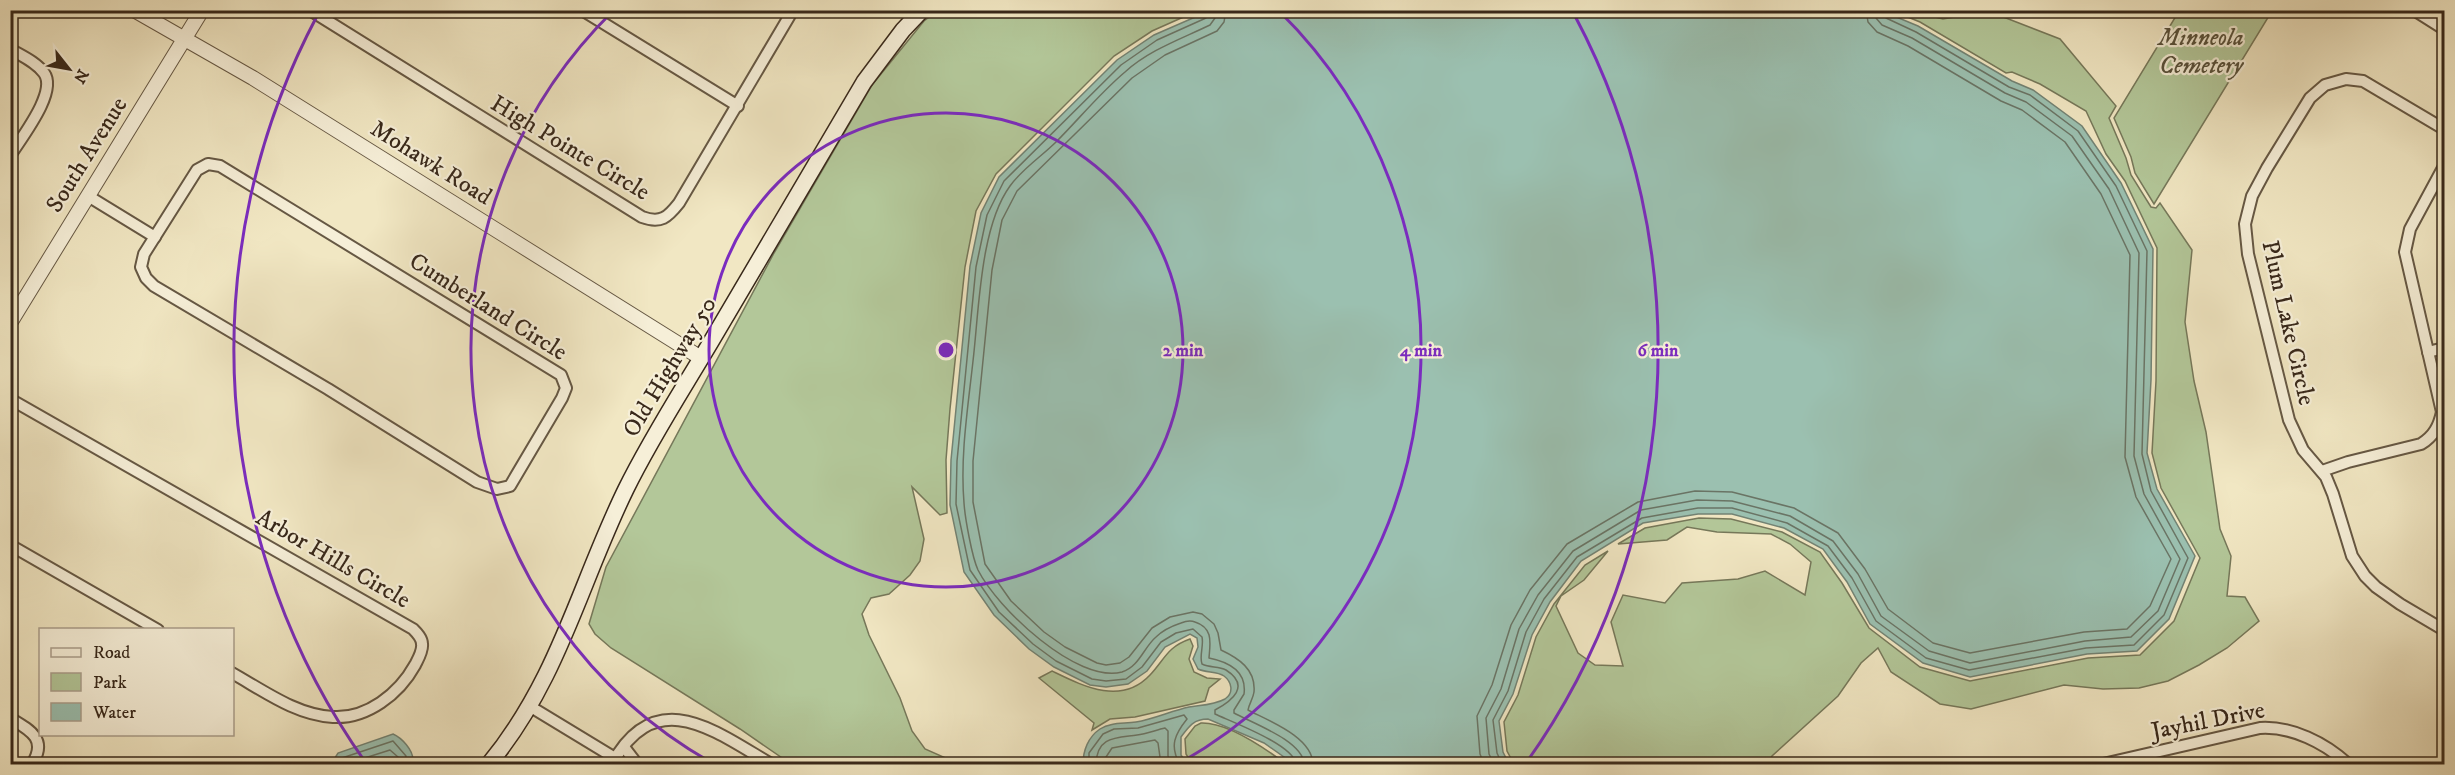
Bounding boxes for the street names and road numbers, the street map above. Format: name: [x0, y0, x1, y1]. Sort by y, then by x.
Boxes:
street label: High Pointe Circle: [485, 89, 655, 207]
street label: South Avenue: [40, 92, 134, 218]
street label: Mohawk Road: [365, 114, 497, 212]
street label: Plum Lake Circle: [2254, 238, 2322, 408]
street label: Cumberland Circle: [403, 246, 573, 368]
street label: Old Highway 50: [616, 291, 724, 443]
street label: Arbor Hills Circle: [250, 503, 416, 615]
street label: Jayhil Drive: [2147, 695, 2267, 747]

